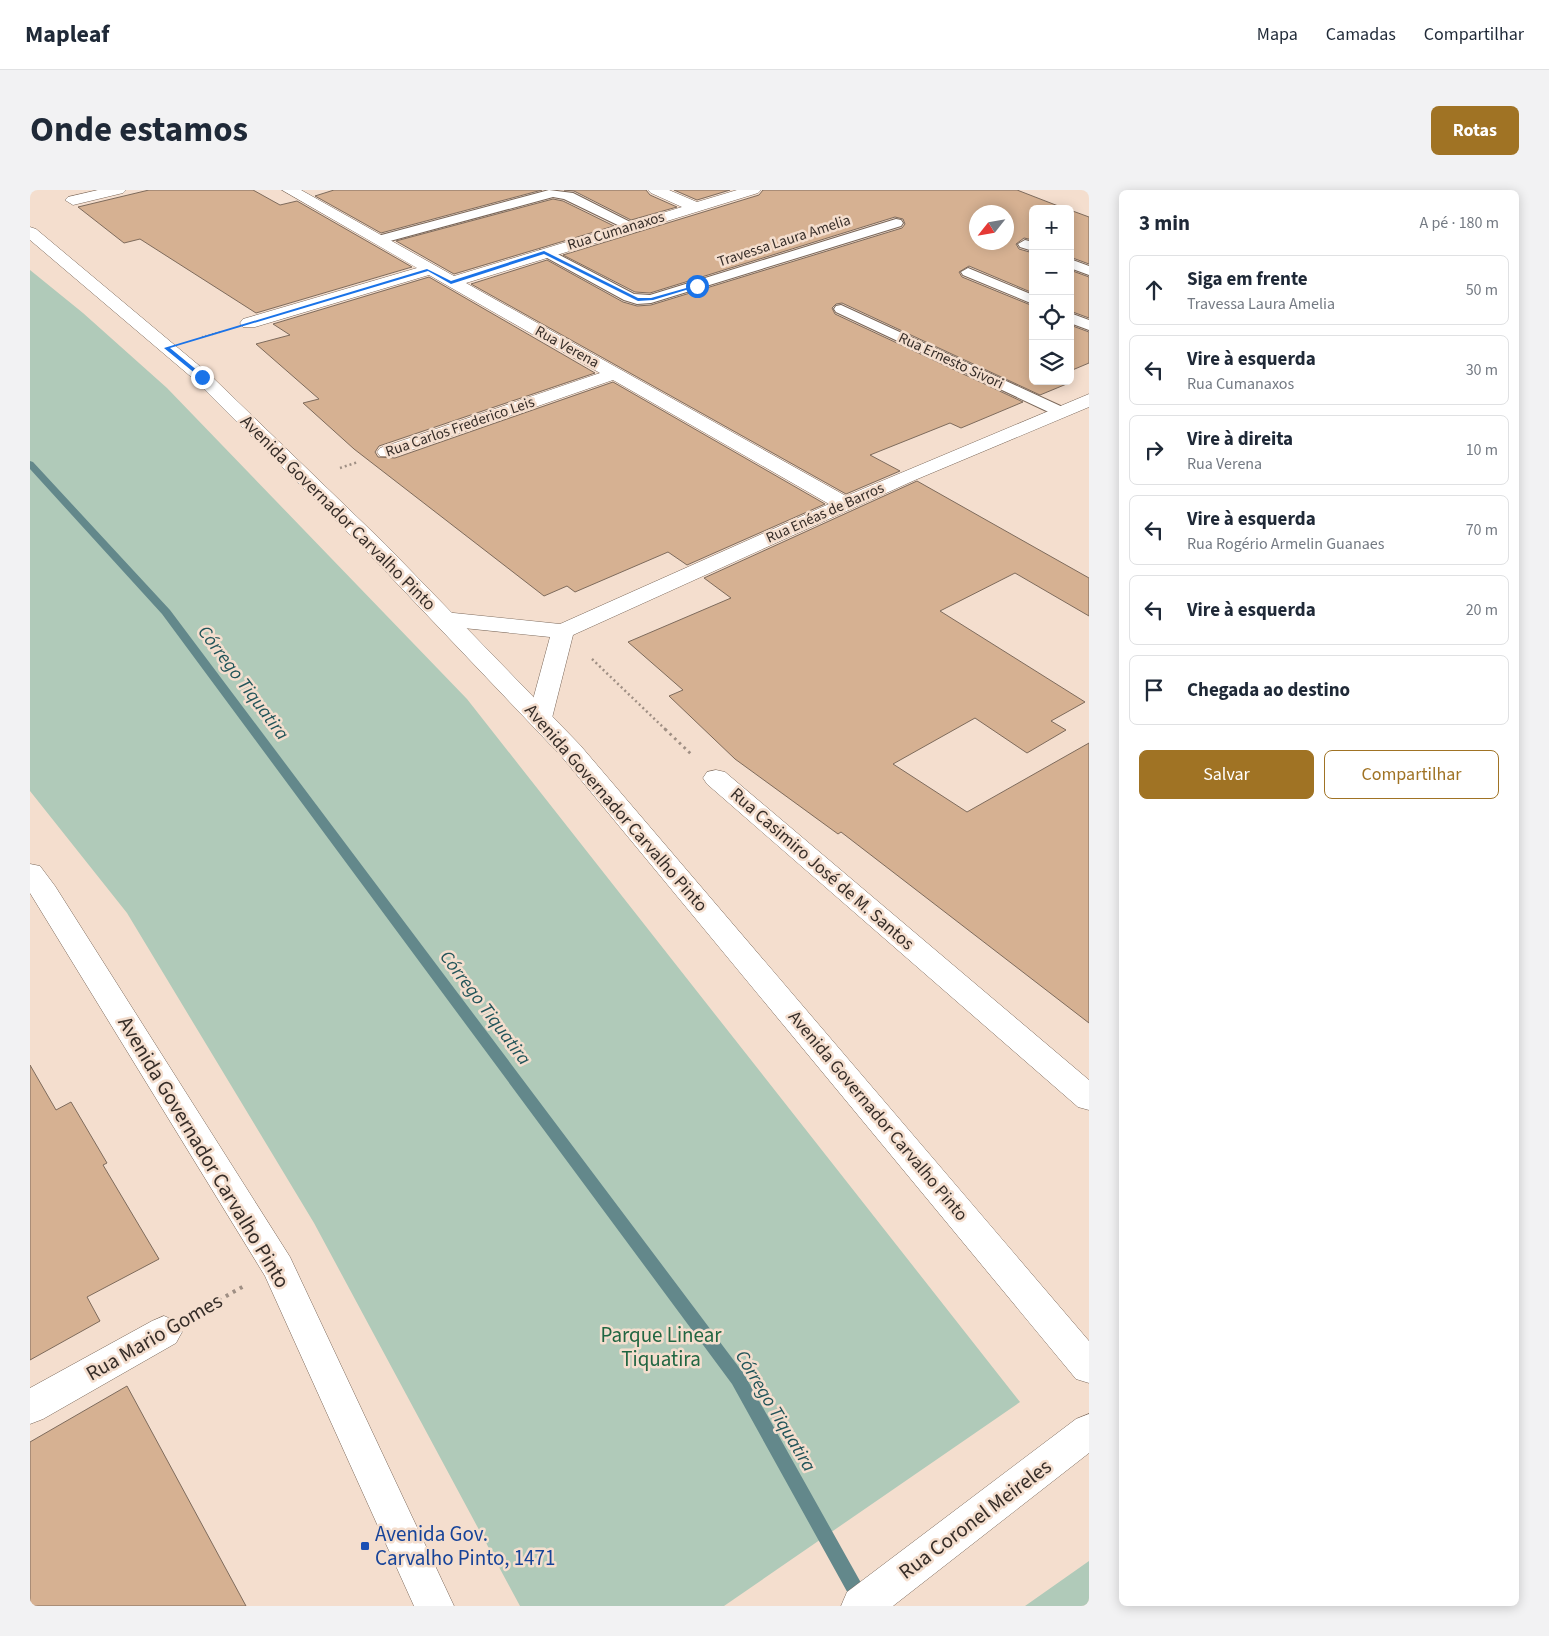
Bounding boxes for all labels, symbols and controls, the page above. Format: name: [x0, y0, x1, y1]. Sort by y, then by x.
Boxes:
text: Mapleaf: [25, 17, 110, 52]
text: Mapa: [1257, 22, 1298, 47]
text: Camadas: [1326, 22, 1396, 47]
text: Compartilhar: [1424, 22, 1524, 47]
text: Onde estamos: [30, 105, 248, 155]
button: Rotas: [1431, 106, 1519, 155]
north arrow: [969, 205, 1014, 250]
map controls: [1029, 205, 1074, 385]
button: +: [1029, 205, 1074, 250]
street label: Rua Cumanaxos: [565, 206, 667, 256]
text: 3 min: [1139, 208, 1190, 238]
street label: Travessa Laura Amelia: [715, 210, 853, 272]
text: A pé · 180 m: [1420, 212, 1499, 234]
button: −: [1029, 250, 1074, 295]
text: Siga em frente: [1187, 266, 1308, 293]
route start: [686, 275, 709, 298]
icon: ahead: [1140, 276, 1168, 304]
text: 50 m: [1466, 279, 1498, 301]
text: Travessa Laura Amelia: [1187, 293, 1335, 315]
button: locate: [1029, 295, 1074, 340]
street label: Rua Verena: [531, 321, 603, 373]
street label: Rua Ernesto Sivori: [895, 327, 1007, 395]
button: layers: [1029, 340, 1074, 385]
text: Vire à esquerda: [1187, 346, 1316, 373]
icon: left: [1140, 356, 1168, 384]
text: 30 m: [1466, 359, 1498, 381]
route end: [191, 366, 214, 389]
text: Rua Cumanaxos: [1187, 373, 1294, 395]
street label: Rua Carlos Frederico Leis: [383, 392, 537, 462]
street label: Avenida Governador Carvalho Pinto: [235, 410, 441, 616]
text: Vire à direita: [1187, 426, 1293, 453]
icon: right: [1140, 436, 1168, 464]
text: 10 m: [1466, 439, 1498, 461]
text: Rua Verena: [1187, 453, 1262, 475]
street label: Rua Enéas de Barros: [763, 478, 887, 548]
text: Vire à esquerda: [1187, 506, 1316, 533]
icon: left: [1140, 516, 1168, 544]
text: 70 m: [1466, 519, 1498, 541]
text: Rua Rogério Armelin Guanaes: [1187, 533, 1384, 555]
icon: left: [1140, 596, 1168, 624]
text: Vire à esquerda: [1187, 597, 1316, 624]
text: 20 m: [1466, 599, 1498, 621]
water label: Córrego Tiquatira: [191, 620, 295, 746]
icon: arrive: [1140, 676, 1168, 704]
text: Chegada ao destino: [1187, 677, 1350, 704]
street label: Avenida Governador Carvalho Pinto: [519, 699, 713, 917]
button: Salvar: [1139, 750, 1314, 799]
button: Compartilhar: [1324, 750, 1499, 799]
street label: Rua Casimiro José de M. Santos: [725, 782, 919, 956]
water label: Córrego Tiquatira: [433, 945, 537, 1071]
street label: Avenida Governador Carvalho Pinto: [782, 1005, 974, 1227]
street label: Avenida Governador Carvalho Pinto: [111, 1010, 297, 1294]
street label: Rua Mario Gomes: [80, 1286, 228, 1388]
park label: Parque Linear Tiquatira: [600, 1320, 722, 1374]
water label: Córrego Tiquatira: [728, 1345, 822, 1477]
street label: Rua Coronel Meireles: [892, 1451, 1058, 1586]
place label: Avenida Gov. Carvalho Pinto, 1471: [375, 1519, 555, 1573]
marker: Avenida Gov. Carvalho Pinto, 1471: [359, 1540, 371, 1552]

